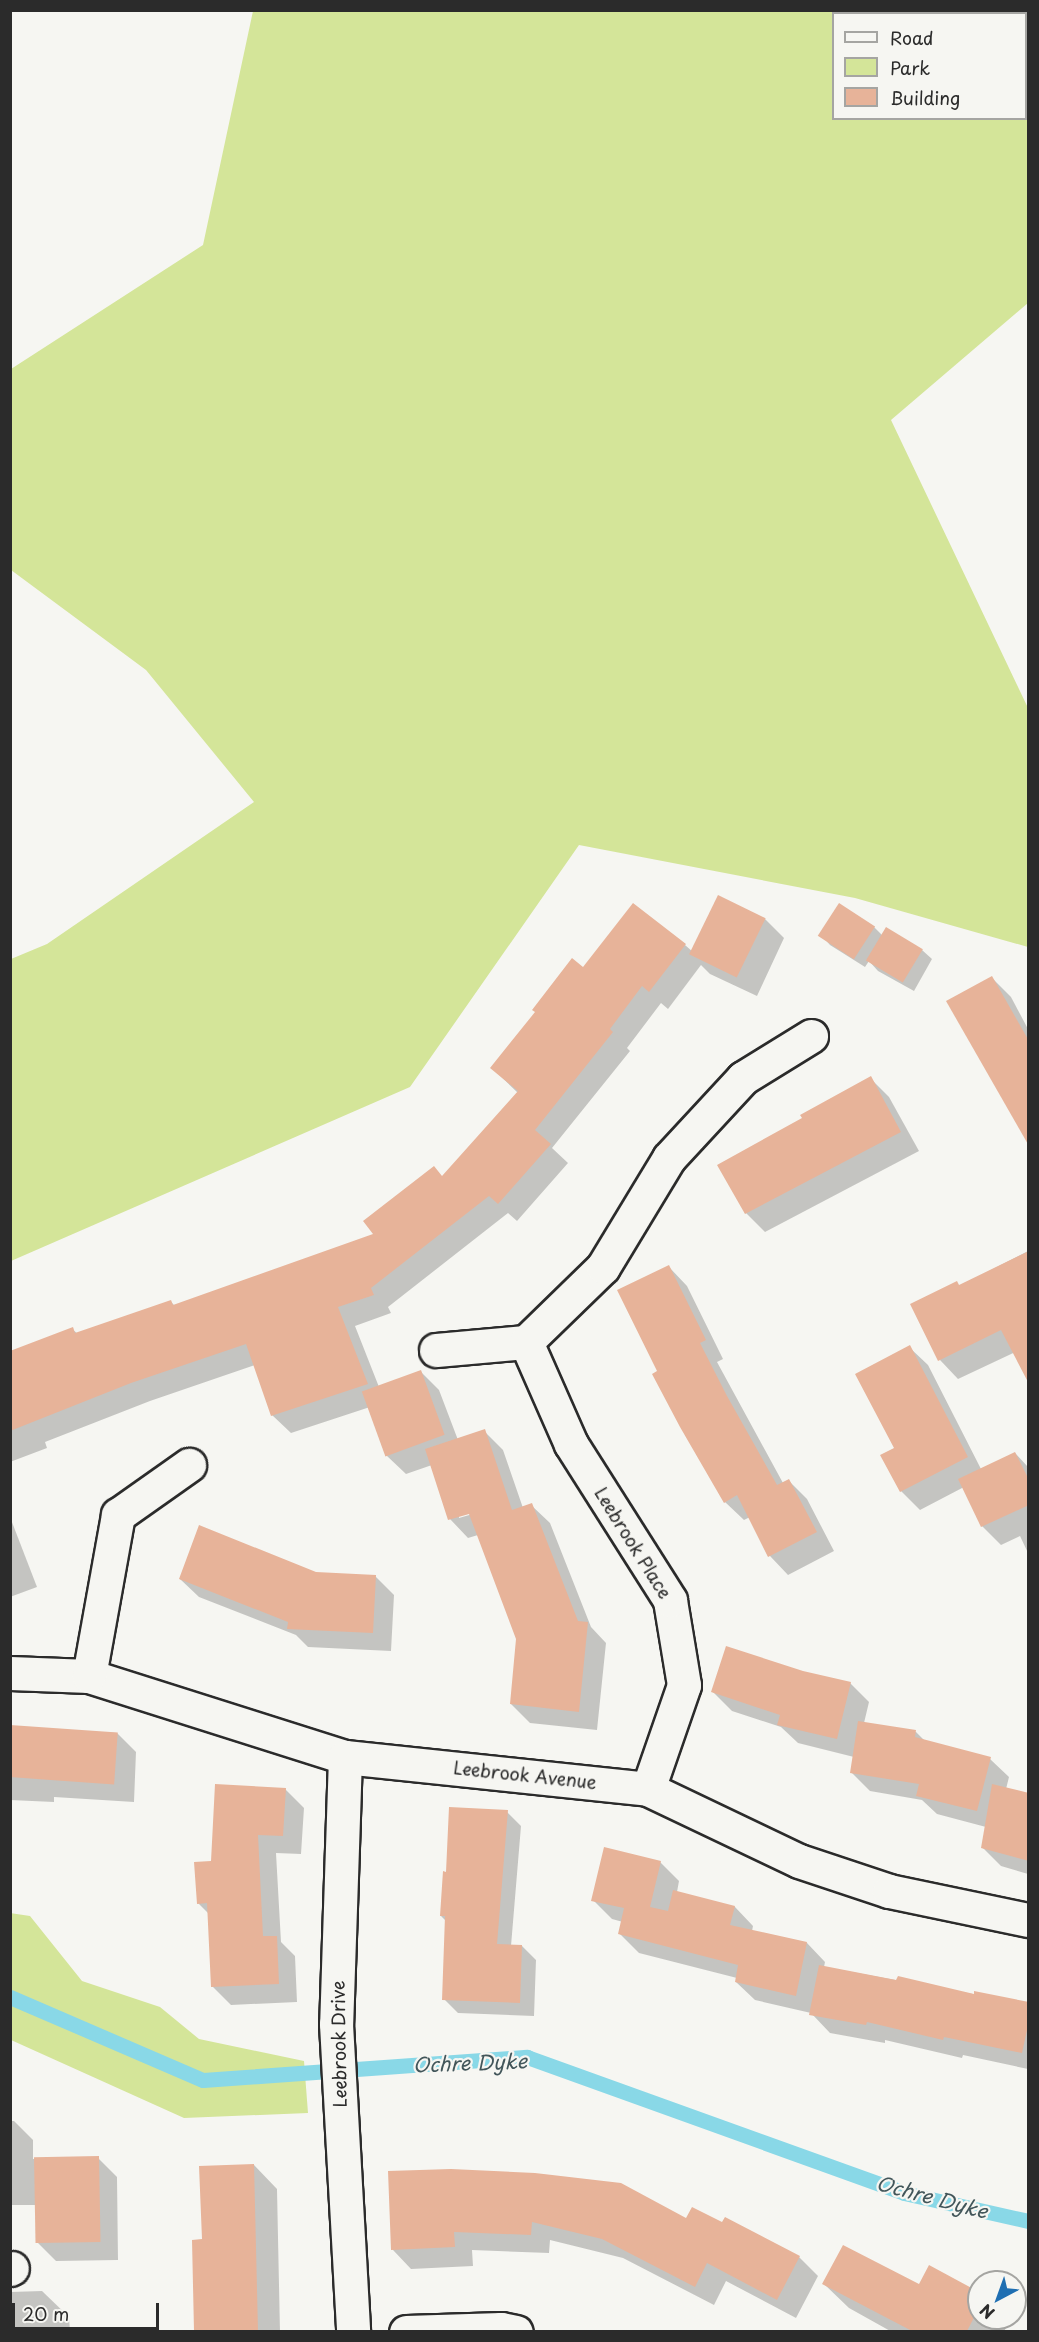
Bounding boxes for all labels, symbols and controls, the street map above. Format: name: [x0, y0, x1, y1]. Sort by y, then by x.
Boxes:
legend: [832, 12, 1027, 120]
text: Road: [890, 24, 934, 51]
text: Park: [890, 54, 930, 81]
text: Building: [890, 84, 960, 111]
street label: Leebrook Place: [590, 1483, 676, 1603]
street label: Leebrook Avenue: [452, 1757, 598, 1793]
street label: Leebrook Drive: [327, 1979, 351, 2109]
water label: Ochre Dyke: [412, 2049, 528, 2077]
water label: Ochre Dyke: [874, 2171, 990, 2223]
north arrow: [967, 2270, 1027, 2330]
scale bar: [15, 2291, 162, 2329]
text: N: [974, 2299, 999, 2325]
text: 20 m: [23, 2300, 69, 2327]

